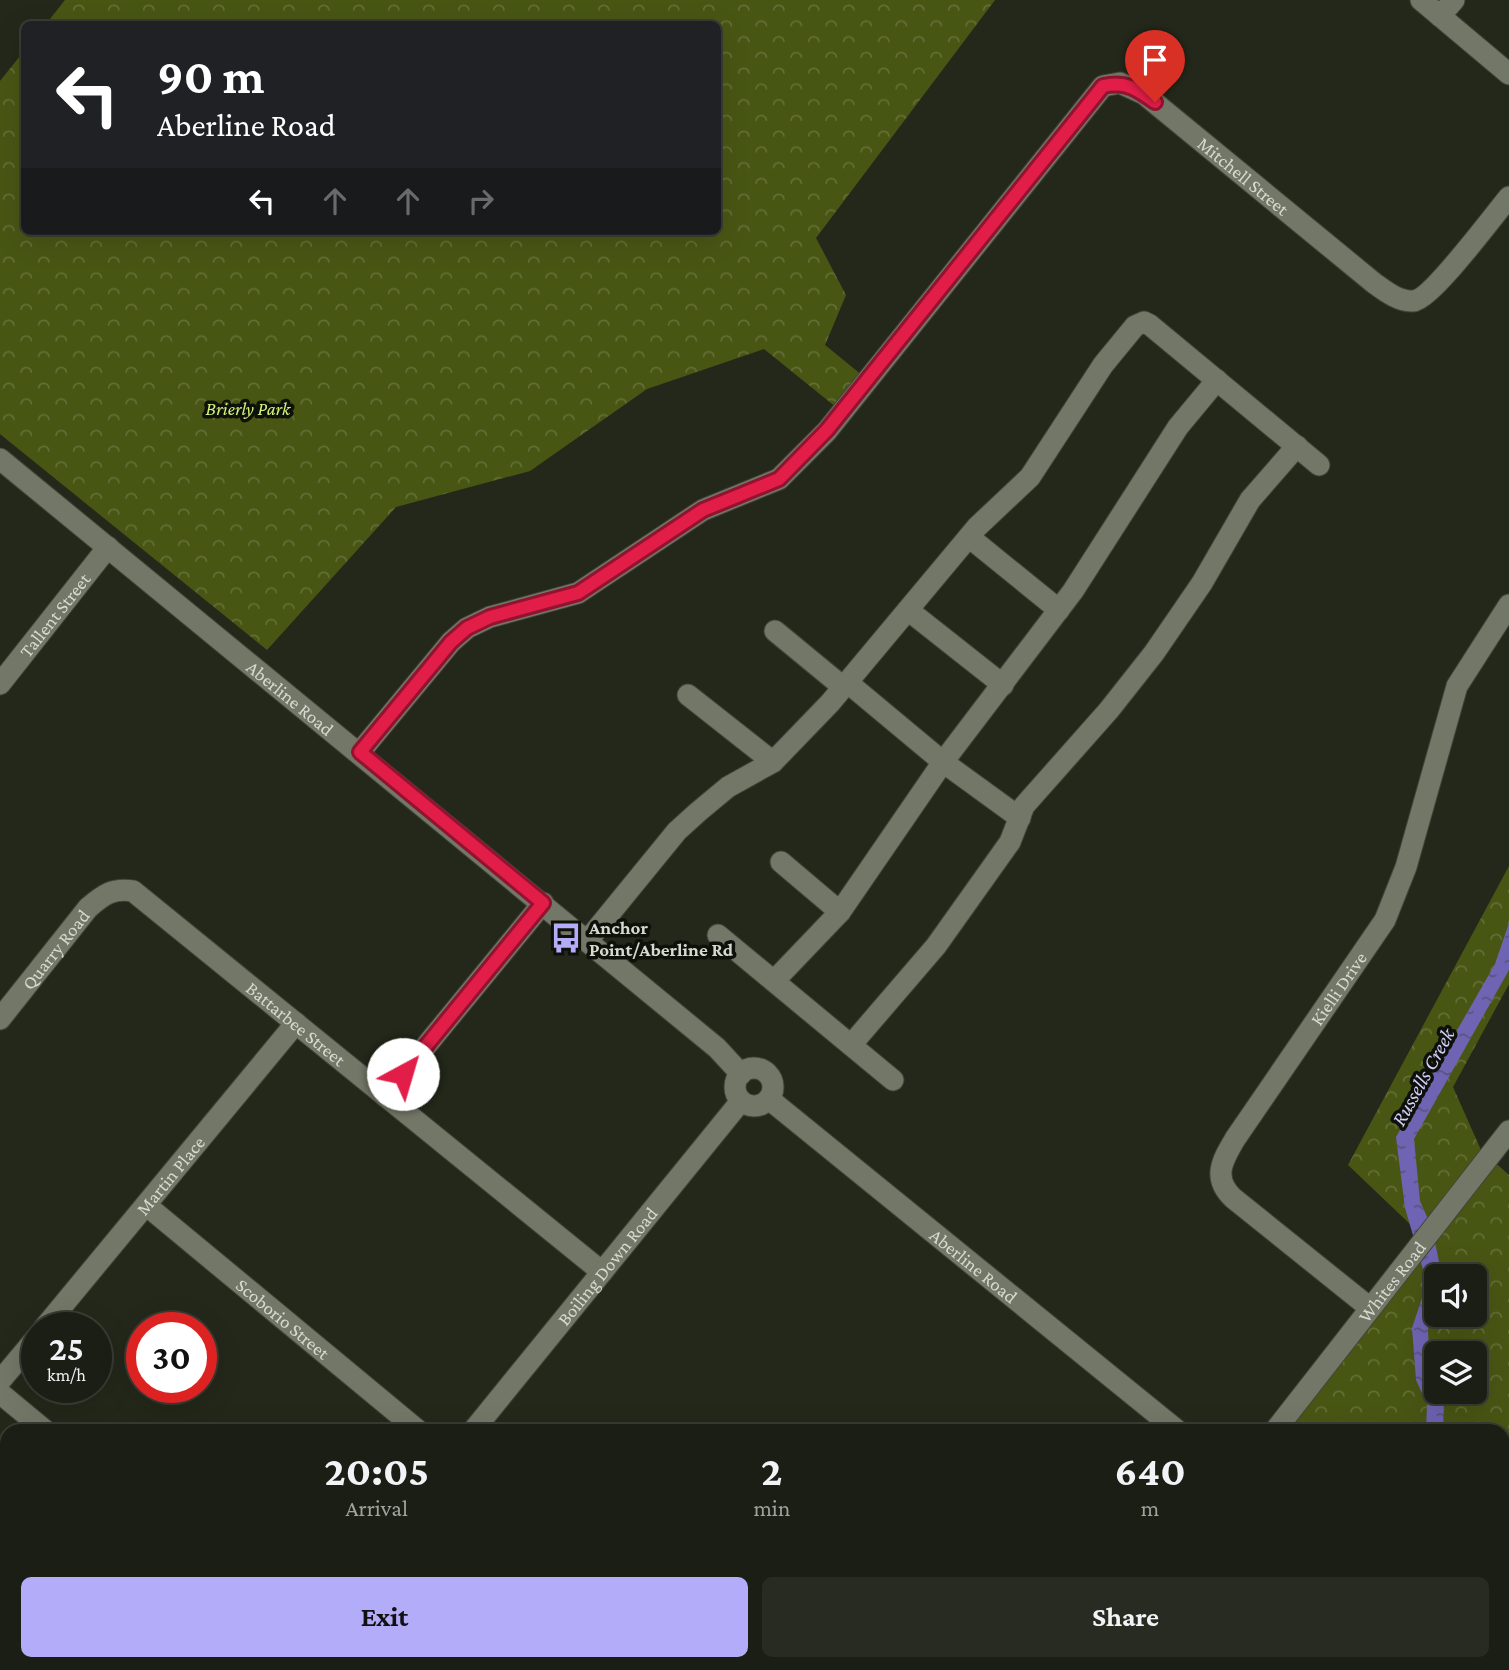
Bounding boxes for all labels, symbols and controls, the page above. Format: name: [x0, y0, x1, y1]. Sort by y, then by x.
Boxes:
pin: [1125, 30, 1185, 102]
icon: arrive: [1136, 41, 1174, 79]
icon: left: [42, 49, 133, 140]
text: 90 m: [157, 49, 264, 104]
text: Aberline Road: [157, 107, 336, 143]
street label: Mitchell Street: [1194, 132, 1294, 220]
icon: left: [243, 182, 281, 220]
icon: ahead: [316, 182, 354, 220]
icon: ahead: [389, 182, 427, 220]
icon: right: [462, 182, 500, 220]
park label: Brierly Park: [206, 398, 291, 419]
street label: Tallent Street: [15, 568, 95, 661]
street label: Aberline Road: [243, 656, 338, 739]
street label: Quarry Road: [17, 905, 93, 993]
place label: Anchor Point/Aberline Rd: [588, 917, 734, 960]
bus stop icon: Anchor Point/Aberline Rd: [549, 921, 583, 955]
street label: Kielli Drive: [1306, 948, 1371, 1029]
street label: Battarbee Street: [242, 977, 351, 1070]
water label: Russells Creek: [1386, 1023, 1460, 1130]
position arrow: [366, 1037, 440, 1111]
street label: Martin Place: [131, 1132, 209, 1219]
street label: Boiling Down Road: [553, 1203, 661, 1329]
street label: Aberline Road: [926, 1224, 1022, 1307]
street label: Whites Road: [1353, 1237, 1430, 1326]
map controls: [1424, 1264, 1487, 1404]
button: sound: [1424, 1264, 1487, 1327]
street label: Scoborio Street: [232, 1274, 334, 1364]
speed limit sign: 30: [126, 1312, 217, 1403]
text: 25: [49, 1329, 84, 1368]
button: layers: [1424, 1341, 1487, 1404]
text: km/h: [47, 1365, 86, 1385]
text: 20:05: [324, 1447, 429, 1494]
text: 2: [761, 1447, 783, 1494]
text: 640: [1115, 1447, 1186, 1494]
text: Arrival: [345, 1495, 408, 1521]
text: min: [753, 1495, 790, 1521]
text: m: [1141, 1495, 1159, 1521]
button: Exit: [21, 1577, 748, 1657]
button: Share: [762, 1577, 1489, 1657]

